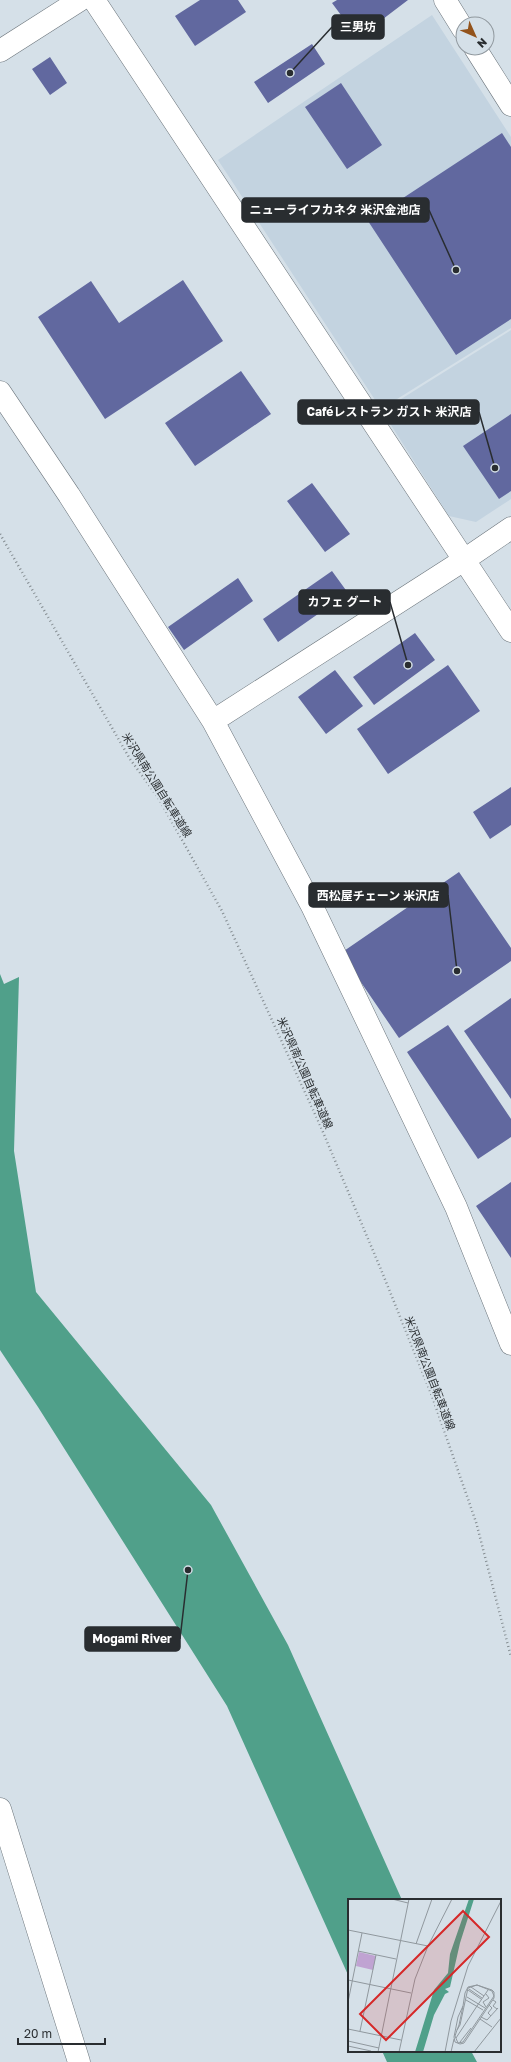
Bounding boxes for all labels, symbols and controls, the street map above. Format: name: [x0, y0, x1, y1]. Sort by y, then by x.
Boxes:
callout: 三男坊: [332, 15, 384, 39]
north arrow: [455, 16, 495, 56]
text: 三男坊: [340, 19, 376, 34]
text: N: [475, 36, 490, 51]
callout: ニューライフカネタ 米沢金池店: [242, 198, 429, 222]
text: ニューライフカネタ 米沢金池店: [249, 202, 421, 217]
callout: Caféレストラン ガスト 米沢店: [298, 400, 479, 424]
text: Caféレストラン ガスト 米沢店: [307, 404, 471, 419]
callout: カフェ グート: [299, 590, 390, 614]
text: カフェ グート: [307, 594, 383, 609]
street label: 米沢県南公園自転車道線: [120, 730, 195, 839]
callout: 西松屋チェーン 米沢店: [309, 883, 448, 907]
text: 西松屋チェーン 米沢店: [317, 888, 439, 903]
street label: 米沢県南公園自転車道線: [275, 1015, 336, 1131]
street label: 米沢県南公園自転車道線: [403, 1314, 458, 1432]
callout: Mogami River: [85, 1627, 180, 1651]
text: Mogami River: [92, 1631, 172, 1646]
inset map: [348, 1899, 501, 2052]
scale bar: [18, 2020, 105, 2046]
text: 20 m: [24, 2026, 52, 2041]

